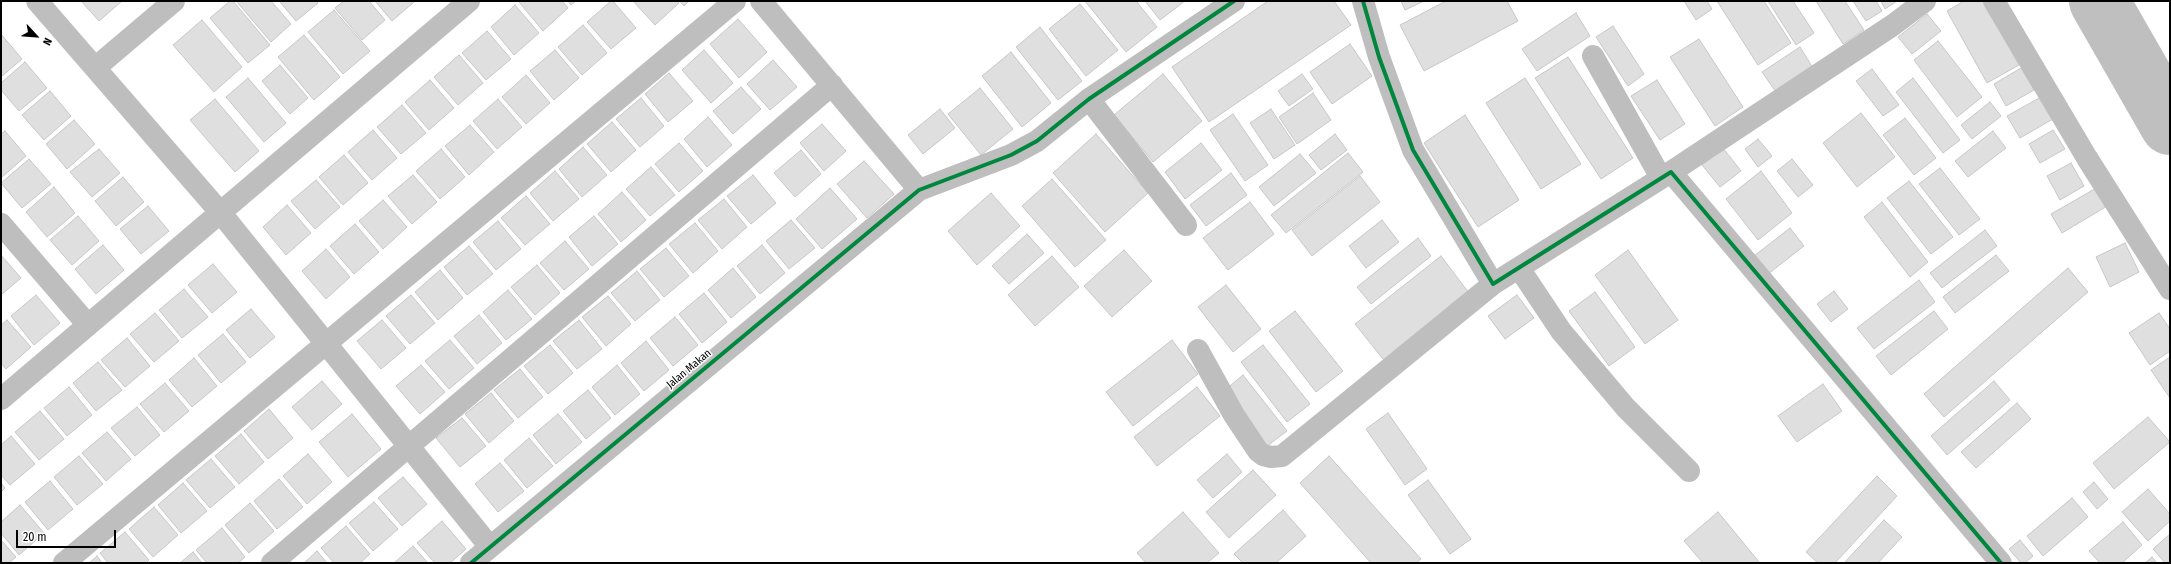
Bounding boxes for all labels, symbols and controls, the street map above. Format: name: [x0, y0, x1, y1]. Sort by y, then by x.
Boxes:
north arrow: [16, 16, 56, 56]
text: N: [40, 36, 55, 47]
street label: Jalan Makan: [664, 347, 714, 391]
scale bar: [18, 522, 118, 548]
text: 20 m: [23, 530, 47, 544]

